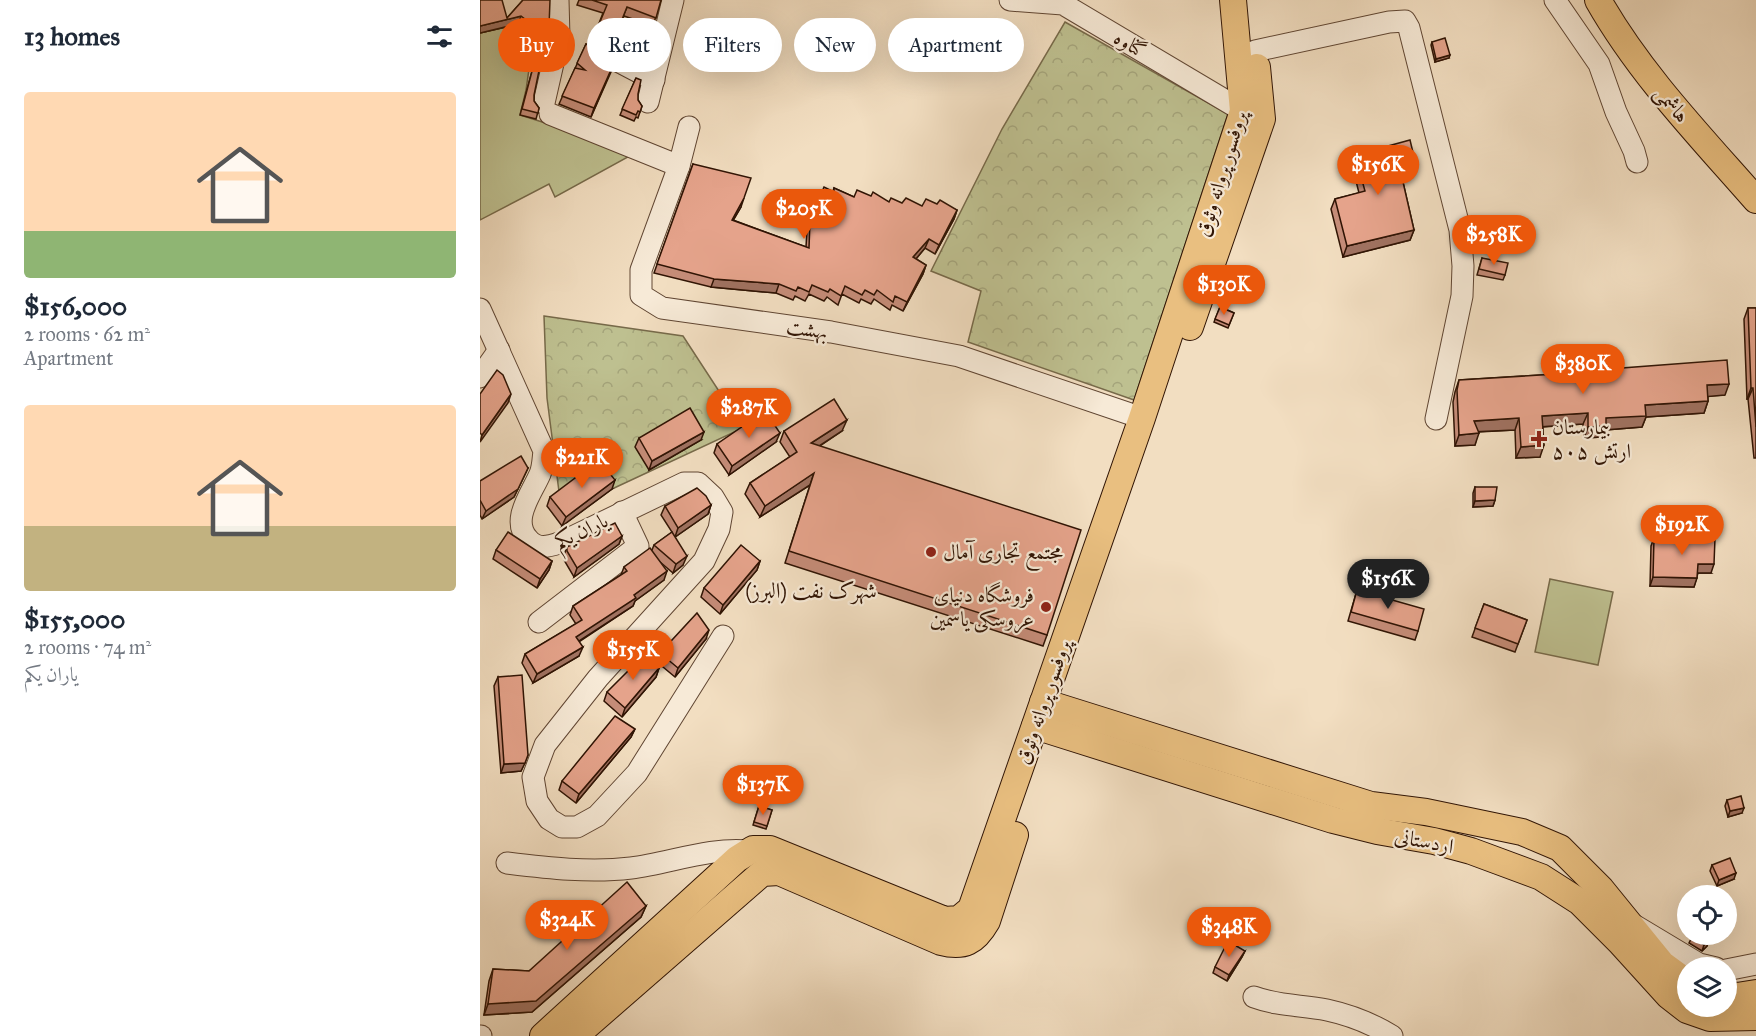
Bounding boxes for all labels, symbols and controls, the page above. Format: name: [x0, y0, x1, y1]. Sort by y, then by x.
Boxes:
chip: Buy: [498, 18, 575, 72]
chip: Rent: [587, 18, 671, 72]
chip: Filters: [683, 18, 782, 72]
chip: New: [794, 18, 876, 72]
chip: Apartment: [888, 18, 1024, 72]
text: 13 homes: [24, 20, 120, 52]
icon: filters: [423, 20, 456, 53]
street label: گناوه: [1109, 24, 1151, 64]
street label: هاشمی: [1648, 80, 1695, 129]
street label: پروفسور پروانه وثوق: [1190, 106, 1253, 240]
icon: home: [186, 131, 294, 239]
pin: $156K: [1336, 145, 1420, 196]
text: $156K: [1351, 152, 1405, 176]
pin: $205K: [762, 189, 846, 240]
text: $205K: [776, 196, 833, 220]
pin: $258K: [1452, 215, 1536, 266]
text: $258K: [1466, 222, 1522, 246]
pin: $130K: [1182, 265, 1266, 316]
text: $130K: [1197, 272, 1251, 296]
text: $156,000: [24, 290, 127, 322]
street label: بهشت: [784, 313, 829, 346]
text: 2 rooms · 62 m²: [24, 322, 150, 346]
pin: $380K: [1541, 344, 1625, 395]
text: Apartment: [24, 346, 113, 370]
text: $380K: [1555, 351, 1611, 375]
pin: $287K: [707, 388, 791, 439]
text: $287K: [720, 395, 778, 419]
place label: بیمارستان ۵۰۵ ارتش: [1552, 414, 1631, 465]
marker: بیمارستان ۵۰۵ ارتش: [1530, 430, 1548, 448]
pin: $221K: [540, 438, 624, 489]
icon: home: [186, 444, 294, 552]
text: $221K: [555, 445, 609, 469]
pin: $192K: [1640, 505, 1724, 556]
street label: یاران یکم: [550, 507, 616, 561]
text: $192K: [1655, 512, 1709, 536]
place label: مجتمع تجاری آمال: [943, 539, 1063, 571]
marker: مجتمع تجاری آمال: [924, 545, 938, 559]
pin: $156K: [1346, 559, 1430, 610]
text: $156K: [1361, 566, 1415, 590]
district label: شهرک نفت (البرز): [745, 577, 877, 605]
place label: فروشگاه دنیای عروسکی یاسمین: [930, 582, 1034, 634]
marker: فروشگاه دنیای عروسکی یاسمین: [1039, 600, 1053, 614]
text: $155,000: [24, 603, 125, 635]
pin: $155K: [591, 630, 675, 681]
street label: پروفسور پروانه وثوق: [1010, 634, 1077, 768]
text: 2 rooms · 74 m²: [24, 635, 151, 659]
text: $155K: [607, 637, 659, 661]
text: یاران یکم: [24, 662, 78, 686]
pin: $137K: [721, 765, 805, 816]
text: $137K: [737, 772, 789, 796]
street label: اردستانی: [1392, 823, 1456, 859]
map controls: [1677, 885, 1737, 1017]
button: locate: [1677, 885, 1737, 945]
pin: $324K: [525, 900, 609, 951]
text: $324K: [539, 907, 595, 931]
pin: $348K: [1187, 907, 1271, 958]
text: $348K: [1201, 914, 1257, 938]
button: layers: [1677, 957, 1737, 1017]

